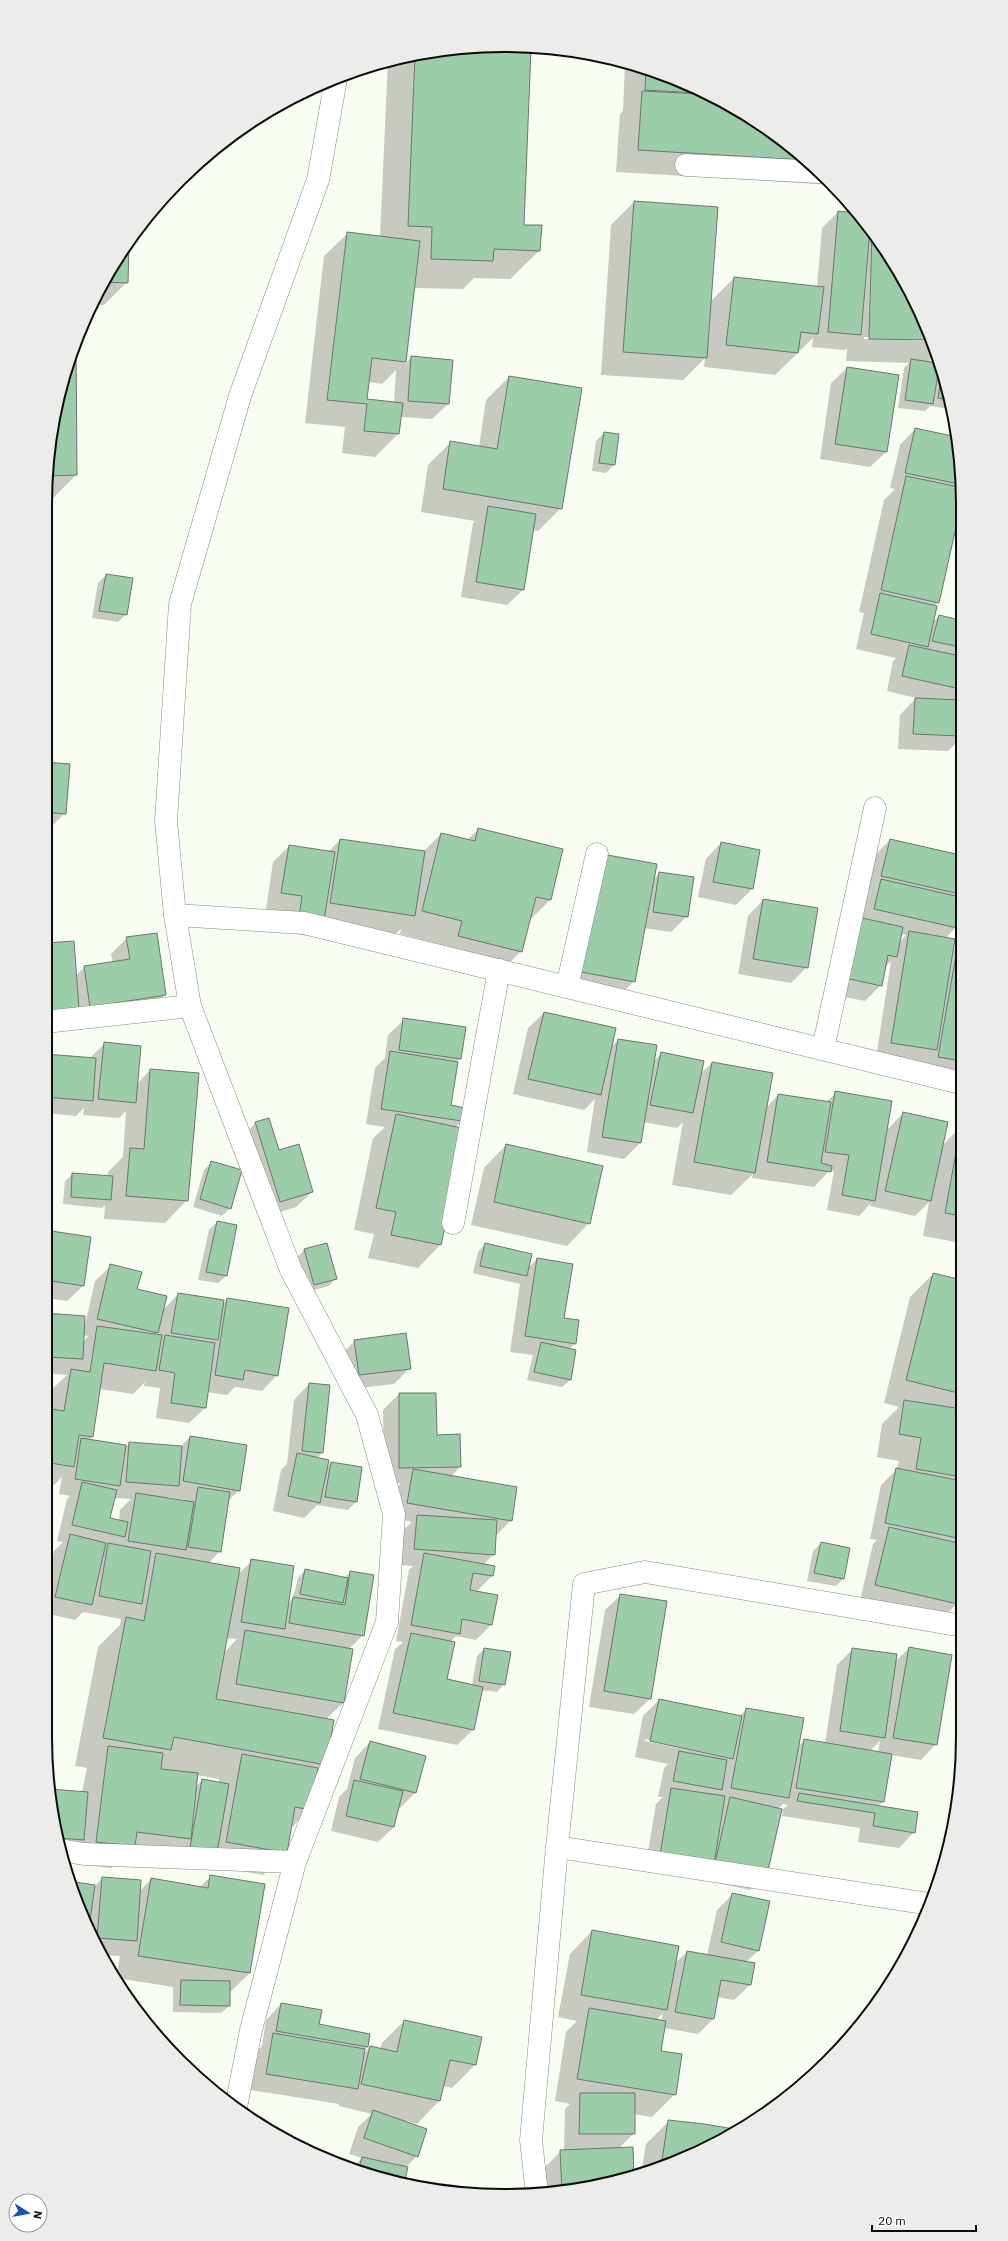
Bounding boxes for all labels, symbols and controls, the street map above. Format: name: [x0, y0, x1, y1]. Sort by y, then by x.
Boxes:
north arrow: [8, 2193, 48, 2233]
scale bar: [872, 2207, 976, 2233]
text: N: [30, 2210, 45, 2220]
text: 20 m: [878, 2213, 906, 2228]

